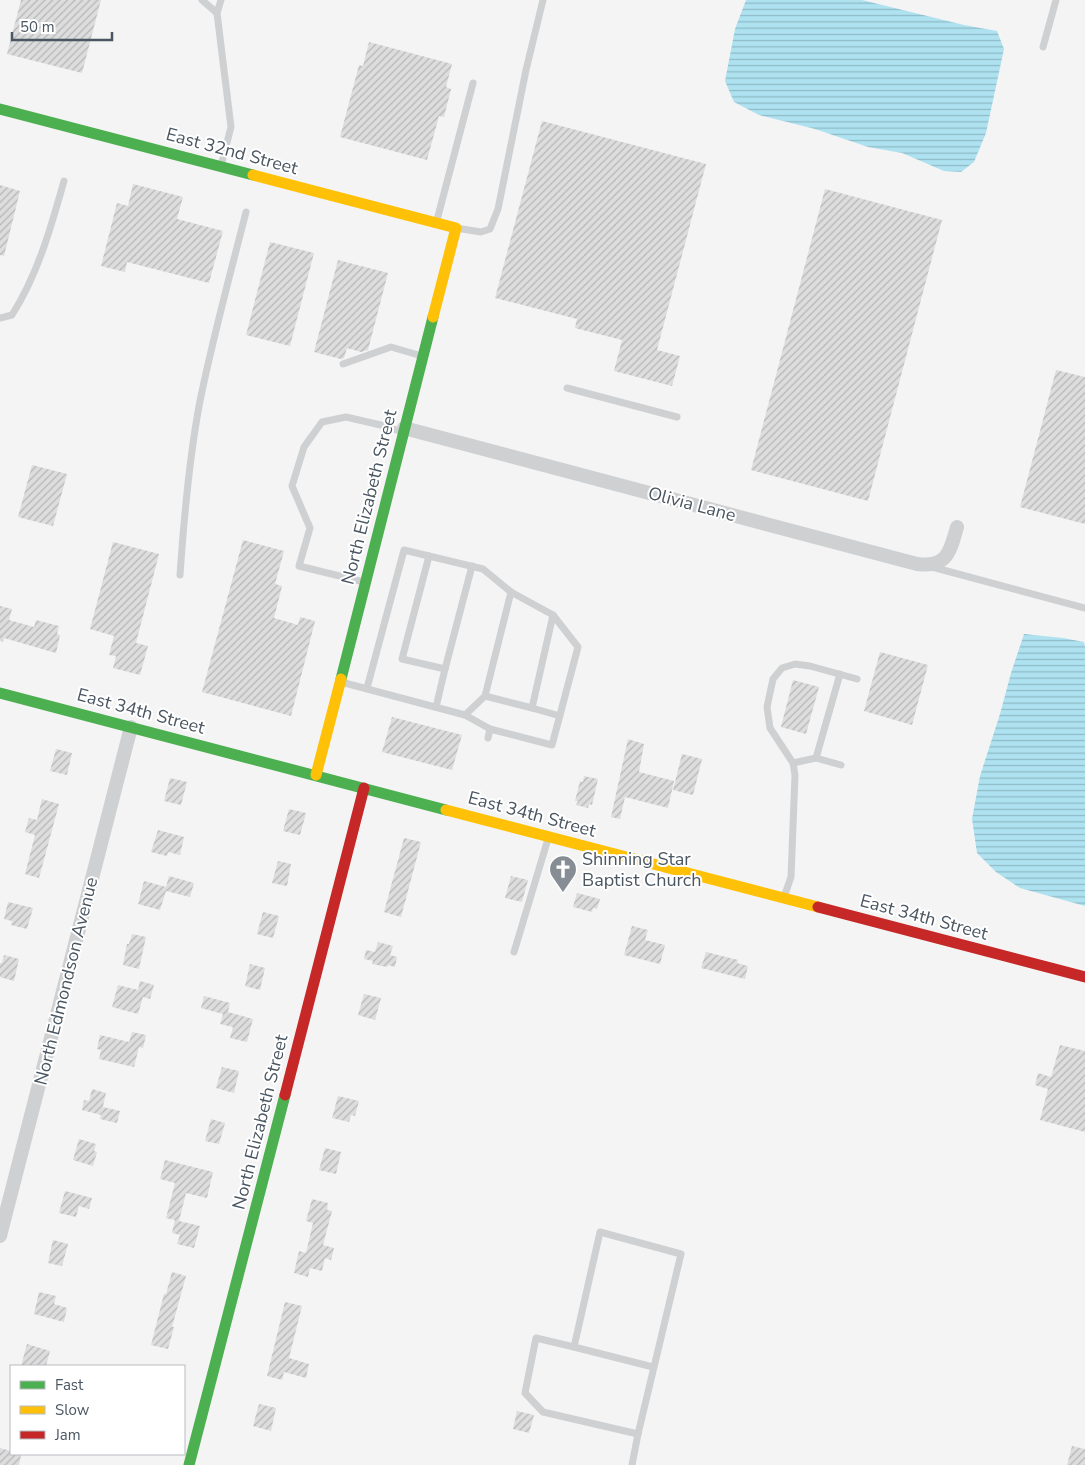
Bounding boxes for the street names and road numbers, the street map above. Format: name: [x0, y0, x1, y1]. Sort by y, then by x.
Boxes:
street label: East 32nd Street: [163, 122, 301, 180]
street label: North Elizabeth Street: [336, 406, 403, 587]
street label: Olivia Lane: [645, 481, 739, 527]
street label: East 34th Street: [75, 682, 208, 740]
street label: East 34th Street: [466, 785, 599, 843]
street label: North Edmondson Avenue: [29, 875, 103, 1087]
street label: East 34th Street: [858, 888, 991, 946]
street label: North Elizabeth Street: [227, 1031, 294, 1212]

